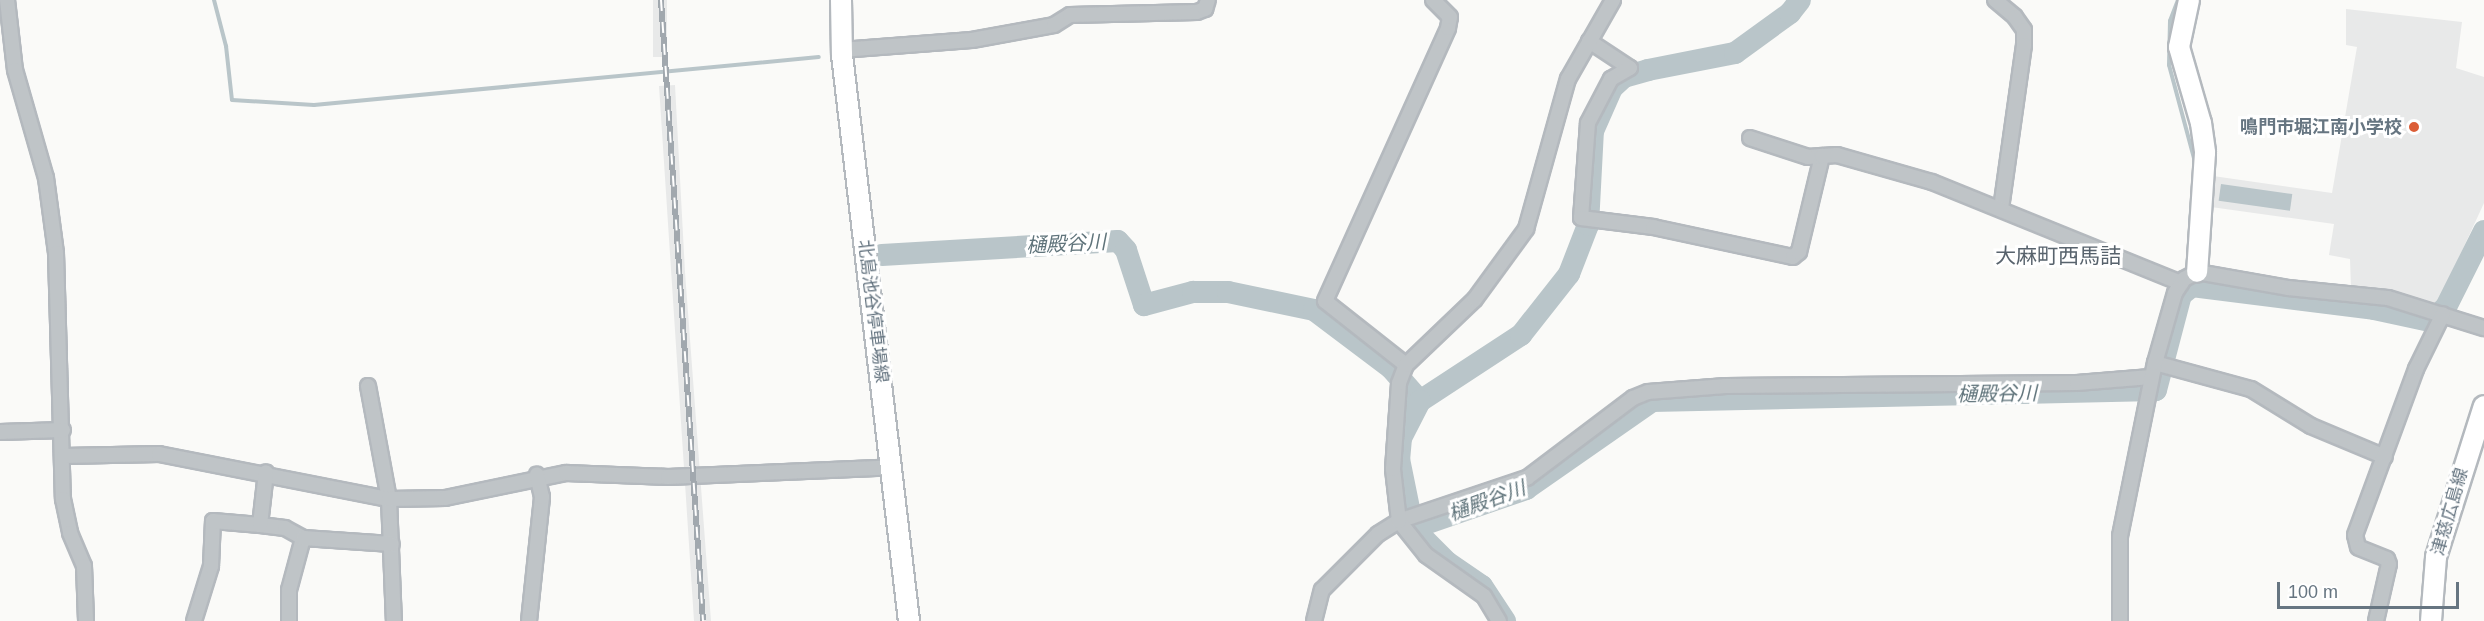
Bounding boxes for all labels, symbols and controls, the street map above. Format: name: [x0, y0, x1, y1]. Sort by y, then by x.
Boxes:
place label: 鳴門市堀江南小学校: [2240, 116, 2402, 138]
marker: 鳴門市堀江南小学校: [2407, 120, 2421, 134]
water label: 樋殿谷川: [1025, 230, 1107, 258]
street label: 北島池谷停車場線: [854, 238, 892, 384]
district label: 大麻町西馬詰: [1995, 243, 2121, 269]
water label: 樋殿谷川: [1957, 381, 2037, 407]
street label: 津慈広島線: [2427, 466, 2473, 558]
water label: 樋殿谷川: [1445, 476, 1529, 526]
scale bar: [2280, 570, 2462, 608]
text: 100 m: [2288, 582, 2338, 602]

